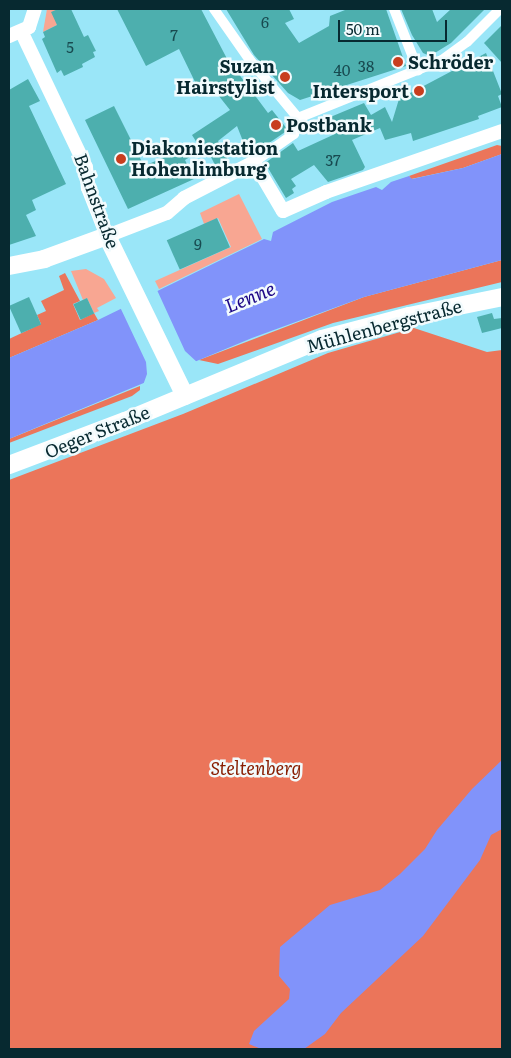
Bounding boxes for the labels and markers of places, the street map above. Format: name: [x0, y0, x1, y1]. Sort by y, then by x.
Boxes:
place label: Schröder: [408, 51, 493, 73]
place label: Suzan Hairstylist: [176, 56, 275, 98]
marker: Schröder: [392, 56, 404, 68]
marker: Suzan Hairstylist: [279, 71, 291, 83]
place label: Intersport: [312, 80, 409, 102]
marker: Intersport: [413, 85, 425, 97]
place label: Postbank: [286, 114, 372, 136]
marker: Postbank: [270, 119, 282, 131]
place label: Diakoniestation Hohenlimburg: [131, 138, 278, 180]
marker: Diakoniestation Hohenlimburg: [115, 153, 127, 165]

